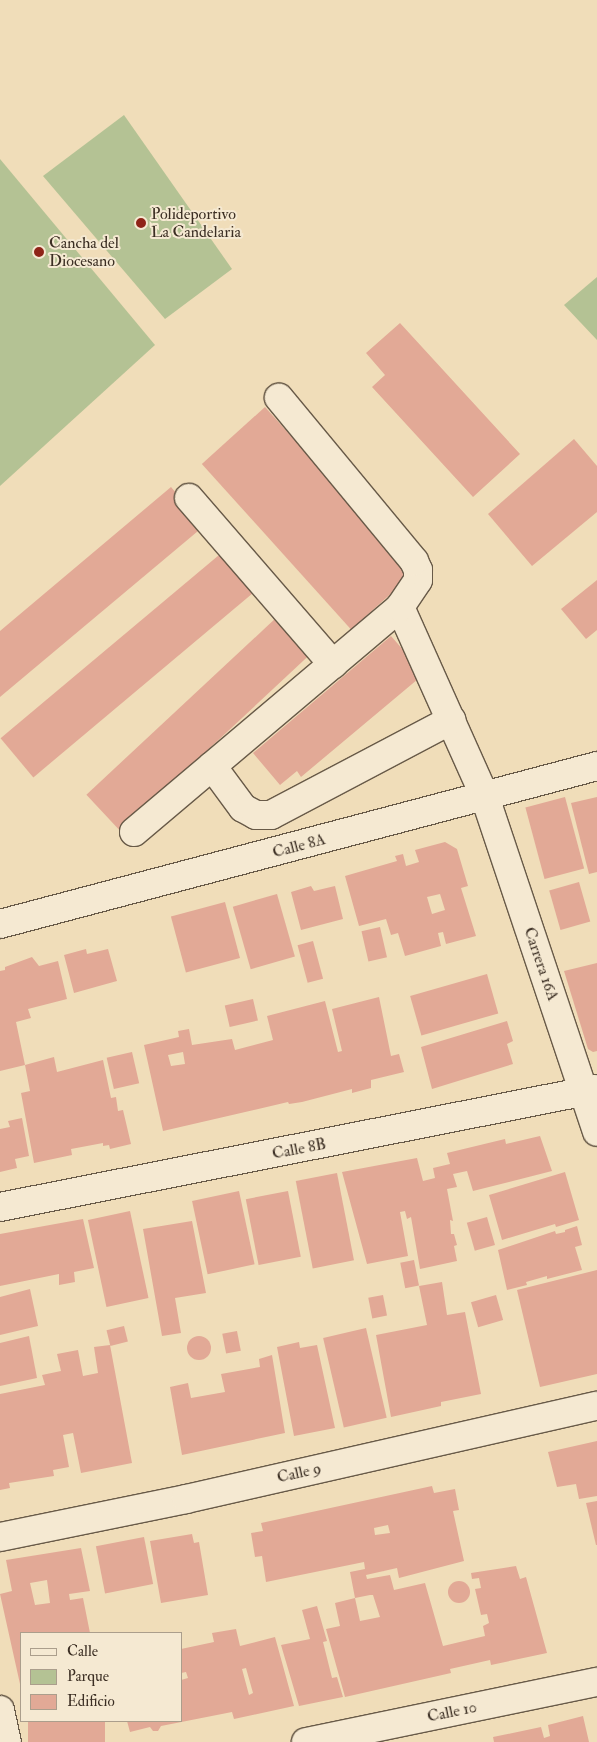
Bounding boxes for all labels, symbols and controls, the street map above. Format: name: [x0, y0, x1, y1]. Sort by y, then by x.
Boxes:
place label: Polideportivo La Candelaria: [151, 204, 241, 242]
marker: Polideportivo La Candelaria: [135, 217, 147, 229]
place label: Cancha del Diocesano: [49, 233, 119, 271]
marker: Cancha del Diocesano: [33, 246, 45, 258]
street label: Calle 8A: [270, 830, 328, 862]
street label: Carrera 16A: [519, 925, 563, 1003]
street label: Calle 8B: [270, 1134, 328, 1164]
street label: Calle 9: [275, 1459, 323, 1487]
legend: [20, 1632, 182, 1722]
text: Calle: [67, 1642, 98, 1661]
text: Parque: [67, 1667, 109, 1686]
text: Edificio: [67, 1692, 115, 1711]
street label: Calle 10: [425, 1697, 479, 1727]

